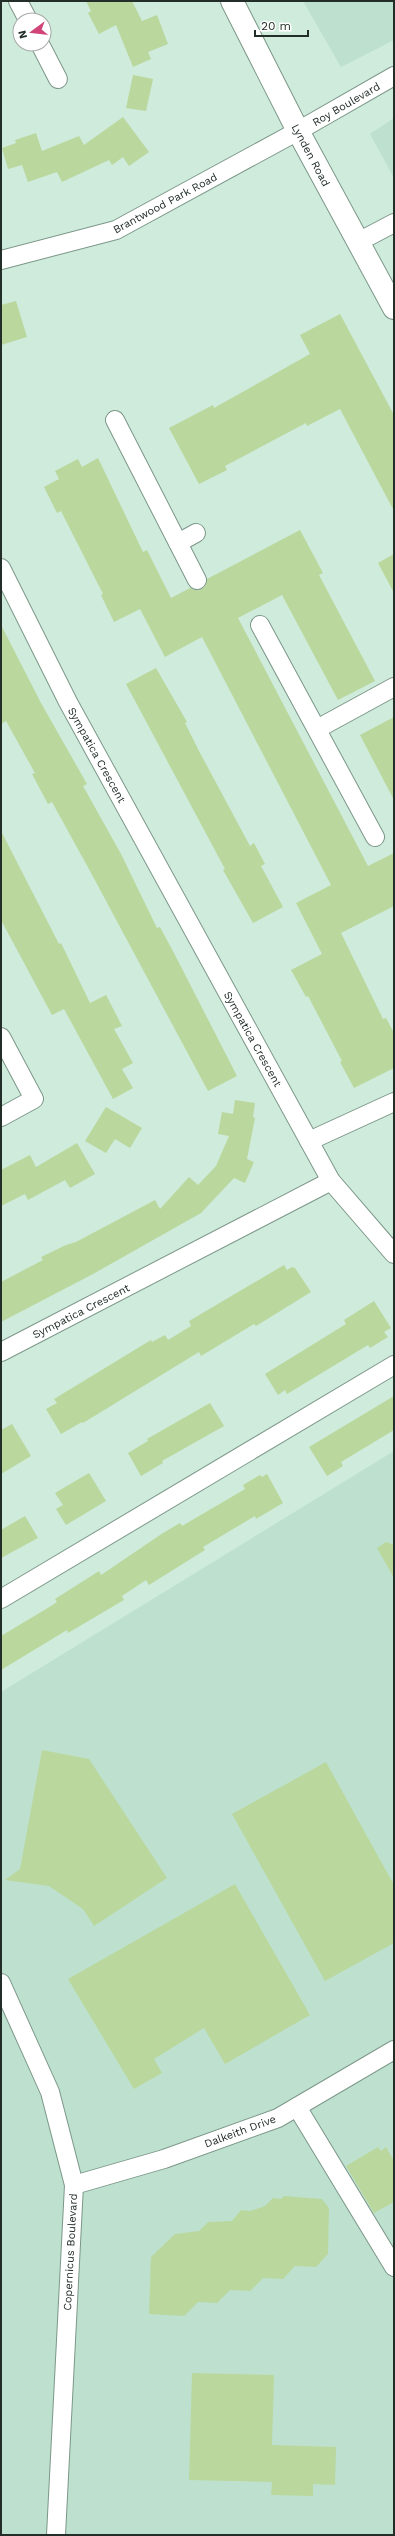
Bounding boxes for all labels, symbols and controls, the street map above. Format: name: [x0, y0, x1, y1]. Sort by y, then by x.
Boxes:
north arrow: [12, 12, 52, 52]
scale bar: [255, 12, 308, 38]
text: 20 m: [261, 19, 291, 33]
text: N: [15, 29, 30, 40]
street label: Roy Boulevard: [310, 80, 382, 129]
street label: Lynden Road: [289, 122, 332, 189]
street label: Brantwood Park Road: [111, 170, 219, 236]
street label: Sympatica Crescent: [65, 705, 128, 806]
street label: Sympatica Crescent: [221, 989, 284, 1090]
street label: Sympatica Crescent: [31, 1281, 132, 1342]
street label: Dalkeith Drive: [203, 2112, 278, 2150]
street label: Copernicus Boulevard: [61, 2193, 80, 2311]

